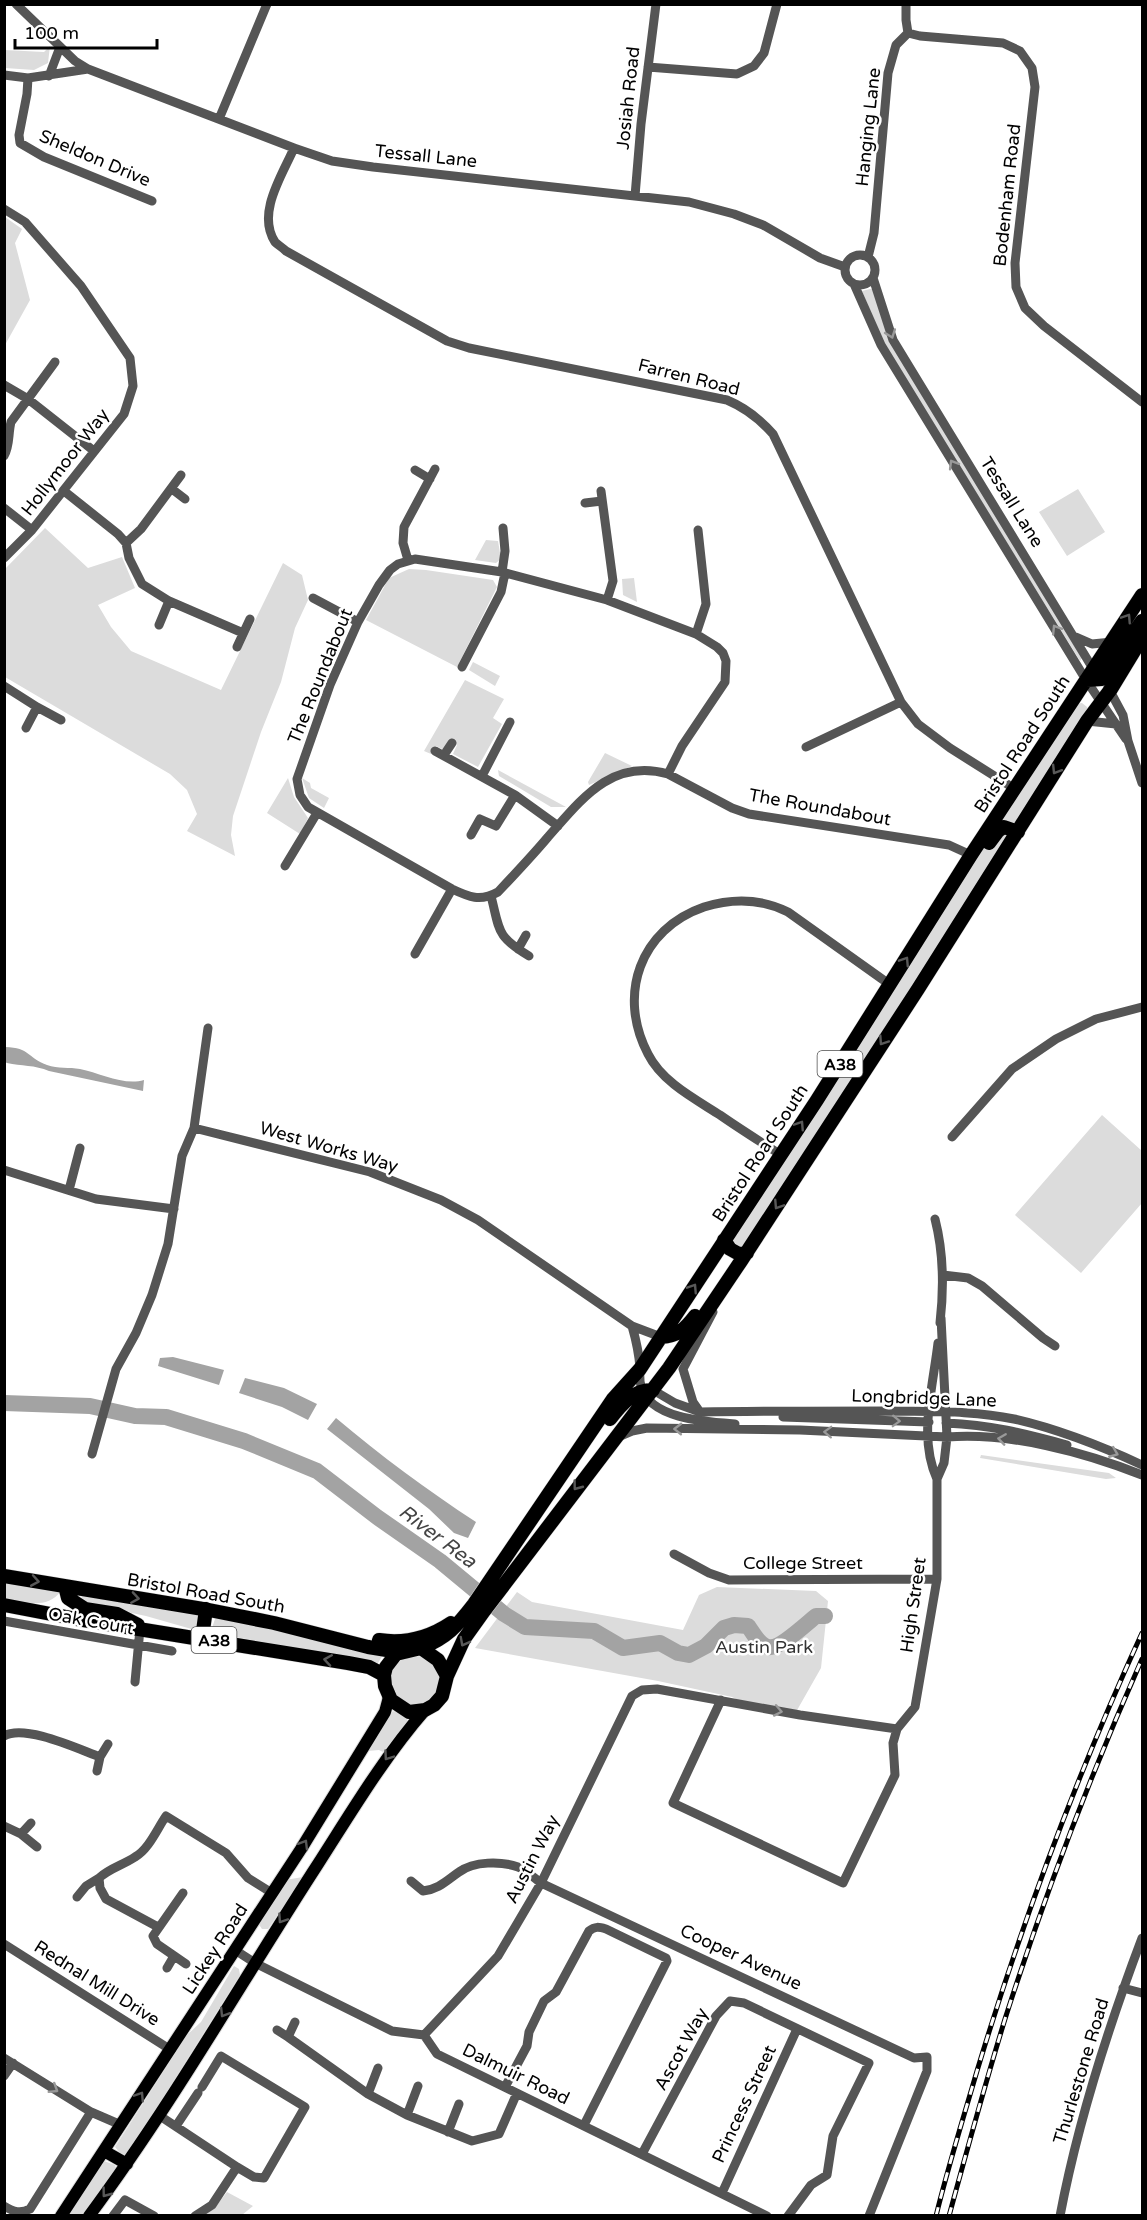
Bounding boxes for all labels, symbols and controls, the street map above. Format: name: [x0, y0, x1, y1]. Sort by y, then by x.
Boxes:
scale bar: [15, 12, 158, 50]
text: 100 m: [24, 22, 79, 44]
street label: Josiah Road: [612, 45, 644, 151]
street label: Hanging Lane: [851, 67, 885, 187]
street label: Bodenham Road: [989, 123, 1025, 267]
street label: Sheldon Drive: [36, 125, 154, 191]
street label: Tessall Lane: [374, 140, 478, 172]
one-way arrow: [884, 328, 897, 338]
street label: Farren Road: [636, 354, 742, 400]
street label: Hollymoor Way: [16, 404, 114, 520]
street label: Tessall Lane: [975, 453, 1049, 551]
one-way arrow: [949, 460, 961, 470]
street label: The Roundabout: [283, 605, 357, 747]
one-way arrow: [1120, 614, 1131, 625]
one-way arrow: [1052, 625, 1063, 636]
street label: Bristol Road South: [969, 671, 1075, 817]
one-way arrow: [1051, 764, 1063, 774]
street label: The Roundabout: [747, 784, 893, 830]
one-way arrow: [897, 956, 908, 967]
one-way arrow: [879, 1034, 890, 1045]
road number: A38: [818, 1051, 862, 1077]
street label: Bristol Road South: [707, 1080, 813, 1226]
street label: West Works Way: [257, 1117, 401, 1177]
one-way arrow: [793, 1121, 804, 1132]
one-way arrow: [773, 1199, 785, 1209]
one-way arrow: [686, 1284, 697, 1295]
street label: Longbridge Lane: [851, 1384, 997, 1412]
one-way arrow: [891, 1414, 900, 1427]
one-way arrow: [674, 1423, 683, 1435]
one-way arrow: [823, 1425, 832, 1438]
one-way arrow: [998, 1433, 1007, 1445]
one-way arrow: [1108, 1445, 1119, 1458]
one-way arrow: [574, 1480, 585, 1491]
water label: River Rea: [394, 1500, 481, 1574]
street label: College Street: [743, 1552, 863, 1574]
street label: High Street: [895, 1556, 931, 1654]
street label: Bristol Road South: [125, 1568, 287, 1618]
one-way arrow: [30, 1574, 40, 1587]
one-way arrow: [130, 1591, 140, 1604]
street label: Oak Court: [46, 1603, 136, 1639]
road number: A38: [192, 1627, 236, 1653]
one-way arrow: [460, 1636, 471, 1646]
park label: Austin Park: [715, 1636, 813, 1658]
one-way arrow: [324, 1654, 333, 1666]
one-way arrow: [773, 1704, 783, 1717]
one-way arrow: [384, 1749, 395, 1760]
street label: Austin Way: [500, 1811, 564, 1907]
one-way arrow: [296, 1840, 308, 1850]
street label: Lickey Road: [178, 1899, 252, 1999]
one-way arrow: [279, 1913, 290, 1924]
street label: Cooper Avenue: [677, 1919, 805, 1995]
street label: Rednal Mill Drive: [30, 1935, 164, 2031]
street label: Thurlestone Road: [1048, 1995, 1114, 2147]
street label: Ascot Way: [649, 2004, 713, 2094]
one-way arrow: [221, 2006, 232, 2017]
street label: Dalmuir Road: [459, 2039, 573, 2109]
street label: Princess Street: [707, 2042, 781, 2166]
one-way arrow: [47, 2082, 58, 2093]
one-way arrow: [132, 2092, 143, 2103]
one-way arrow: [102, 2187, 113, 2198]

